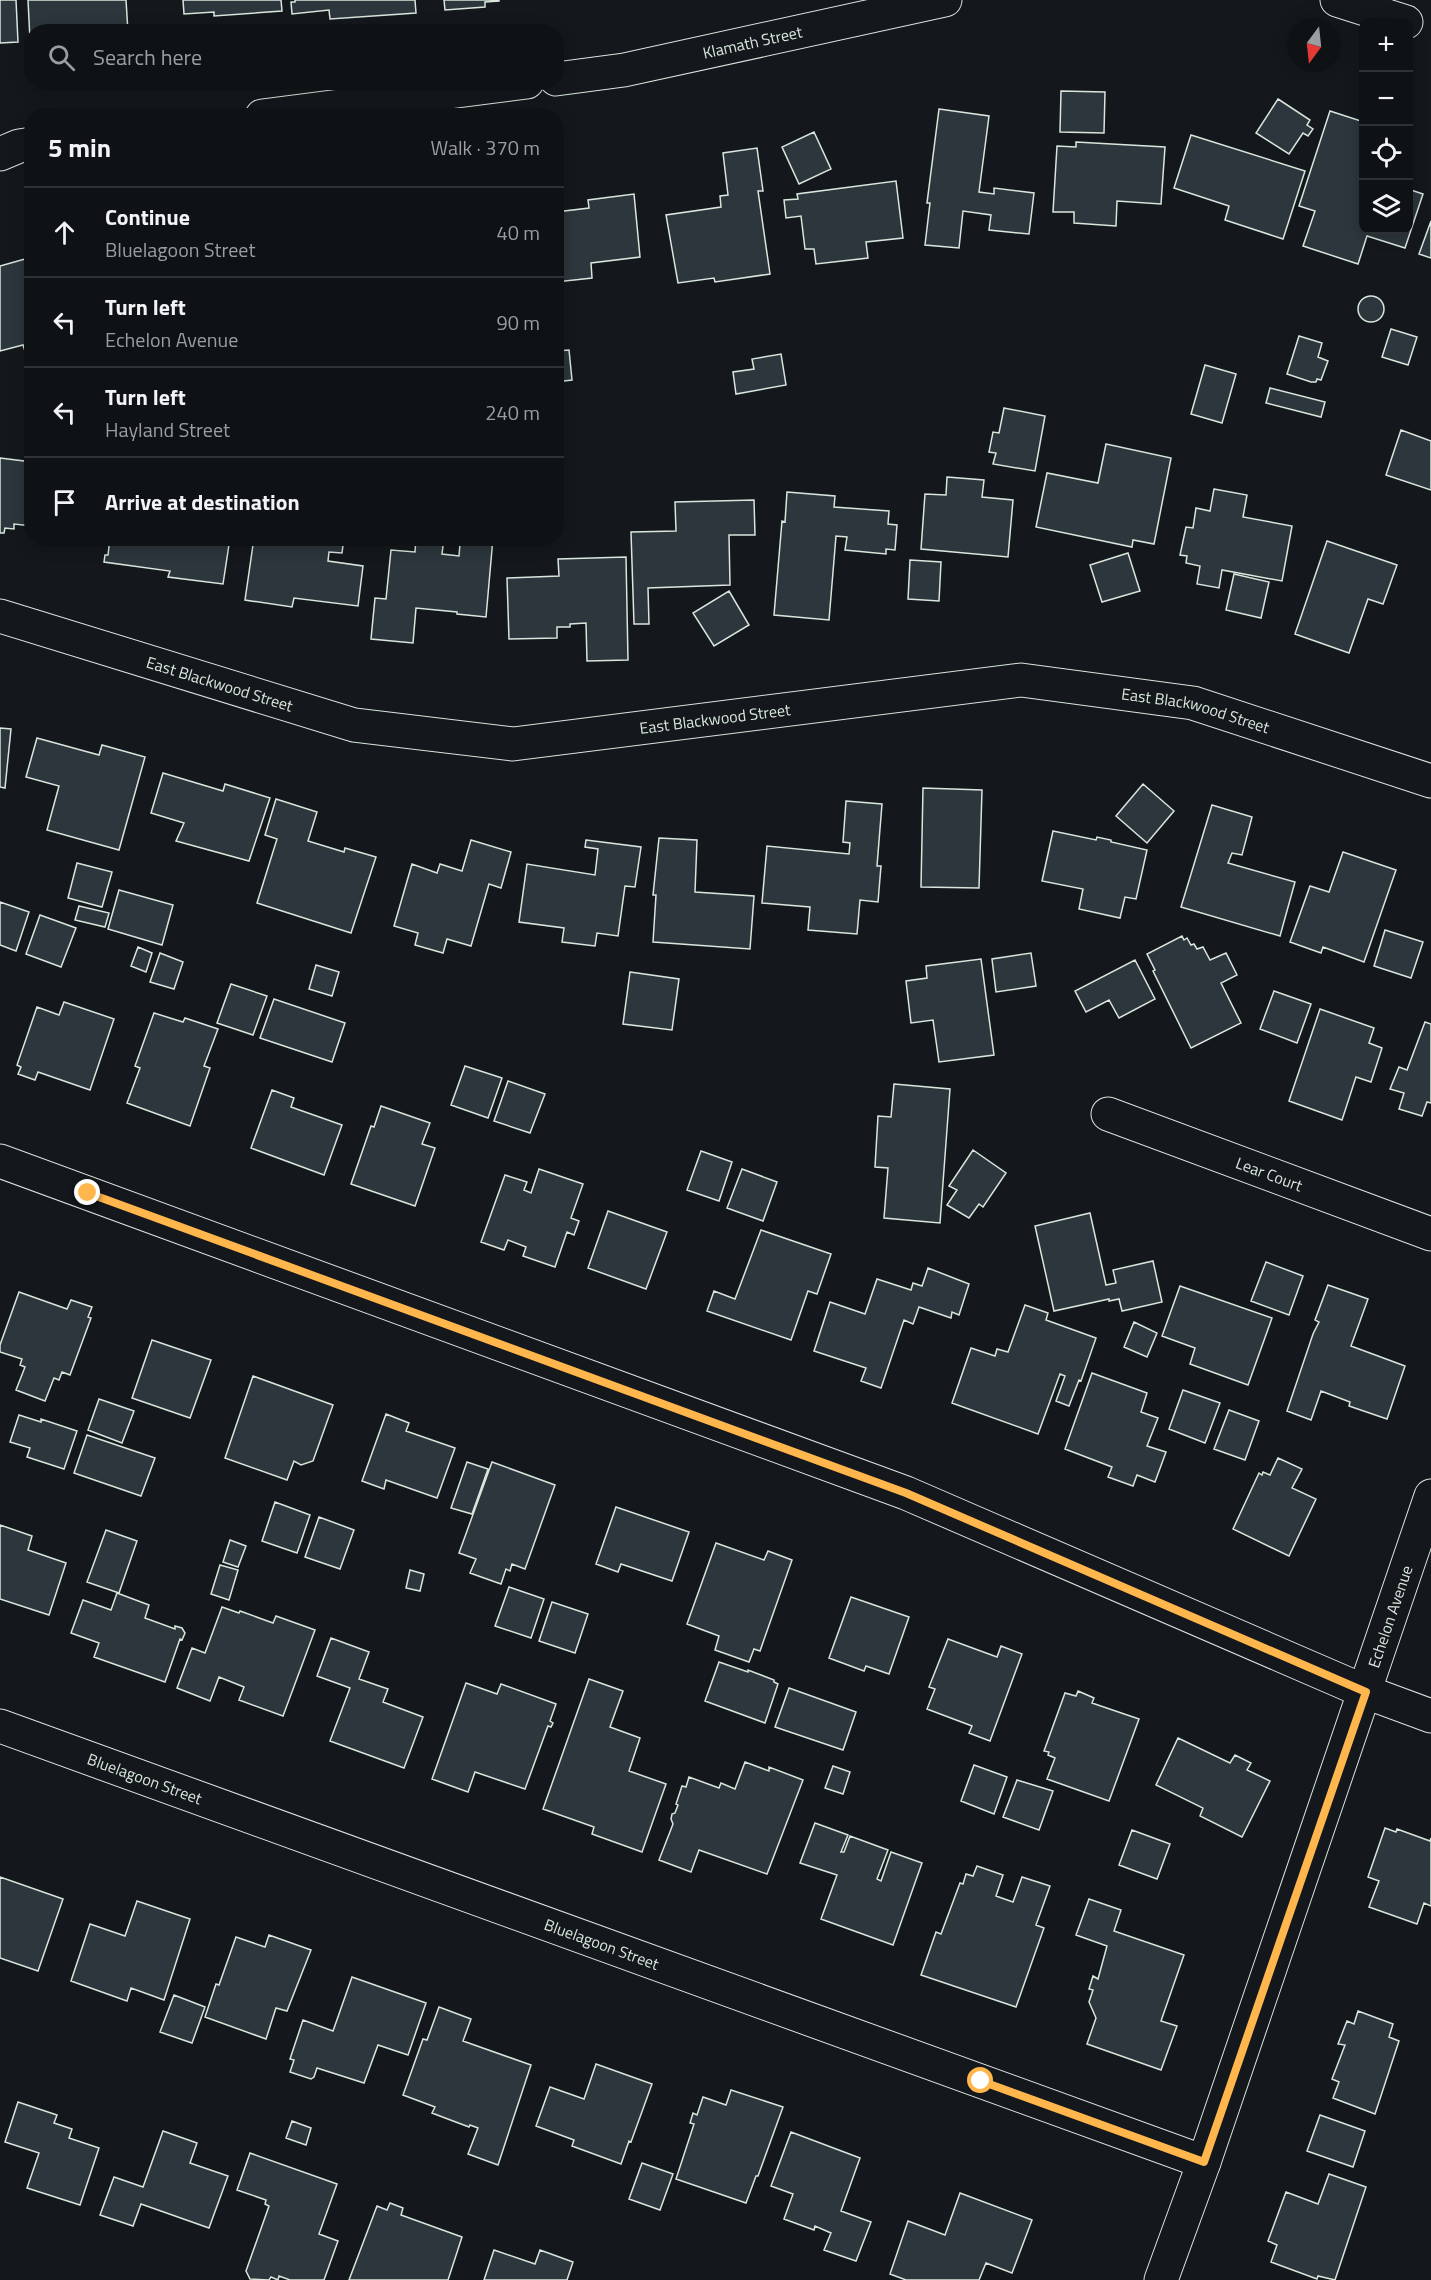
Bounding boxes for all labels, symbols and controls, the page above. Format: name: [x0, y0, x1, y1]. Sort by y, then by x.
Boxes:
north arrow: [1287, 18, 1341, 72]
map controls: [1359, 18, 1413, 234]
button: +: [1359, 18, 1413, 72]
street label: Klamath Street: [700, 19, 805, 65]
search box: [24, 24, 564, 90]
text: Search here: [93, 40, 202, 74]
icon: search: [45, 41, 78, 74]
button: −: [1359, 72, 1413, 126]
button: locate: [1359, 126, 1413, 180]
text: 5 min: [48, 128, 111, 167]
text: Walk · 370 m: [431, 132, 540, 163]
button: layers: [1359, 180, 1413, 234]
text: Continue: [105, 200, 190, 234]
icon: ahead: [48, 216, 81, 249]
text: 40 m: [496, 217, 540, 248]
text: Bluelagoon Street: [105, 234, 255, 265]
text: Turn left: [105, 290, 186, 324]
icon: left: [48, 306, 81, 339]
text: 90 m: [496, 307, 540, 338]
text: Echelon Avenue: [105, 324, 238, 355]
text: Turn left: [105, 380, 186, 414]
icon: left: [48, 396, 81, 429]
text: 240 m: [485, 397, 540, 428]
text: Hayland Street: [105, 414, 230, 445]
text: Arrive at destination: [105, 485, 300, 519]
icon: arrive: [48, 486, 81, 519]
street label: East Blackwood Street: [144, 650, 296, 718]
street label: East Blackwood Street: [1120, 682, 1273, 739]
street label: East Blackwood Street: [638, 697, 792, 740]
street label: Lear Court: [1232, 1151, 1306, 1197]
route end: [74, 1179, 100, 1205]
street label: Echelon Avenue: [1361, 1562, 1419, 1671]
street label: Bluelagoon Street: [84, 1747, 206, 1810]
street label: Bluelagoon Street: [541, 1912, 663, 1976]
route start: [967, 2067, 993, 2093]

